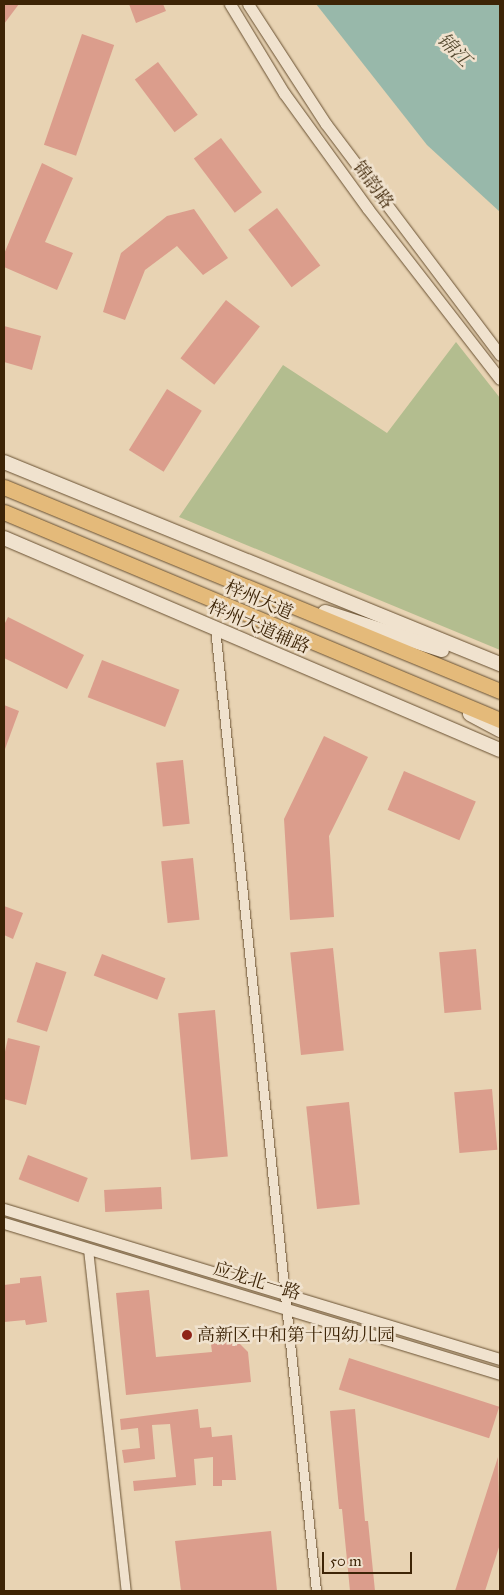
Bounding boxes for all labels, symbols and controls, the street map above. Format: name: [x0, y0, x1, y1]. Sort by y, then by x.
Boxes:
water label: 锦江: [433, 29, 475, 71]
street label: 锦韵路: [348, 157, 398, 213]
street label: 梓州大道: [222, 576, 296, 624]
street label: 梓州大道辅路: [205, 596, 313, 658]
street label: 应龙北一路: [211, 1258, 303, 1304]
place label: 高新区中和第十四幼儿园: [197, 1324, 395, 1346]
marker: 高新区中和第十四幼儿园: [181, 1329, 193, 1341]
scale bar: [324, 1542, 414, 1574]
text: 50 m: [330, 1552, 362, 1570]

